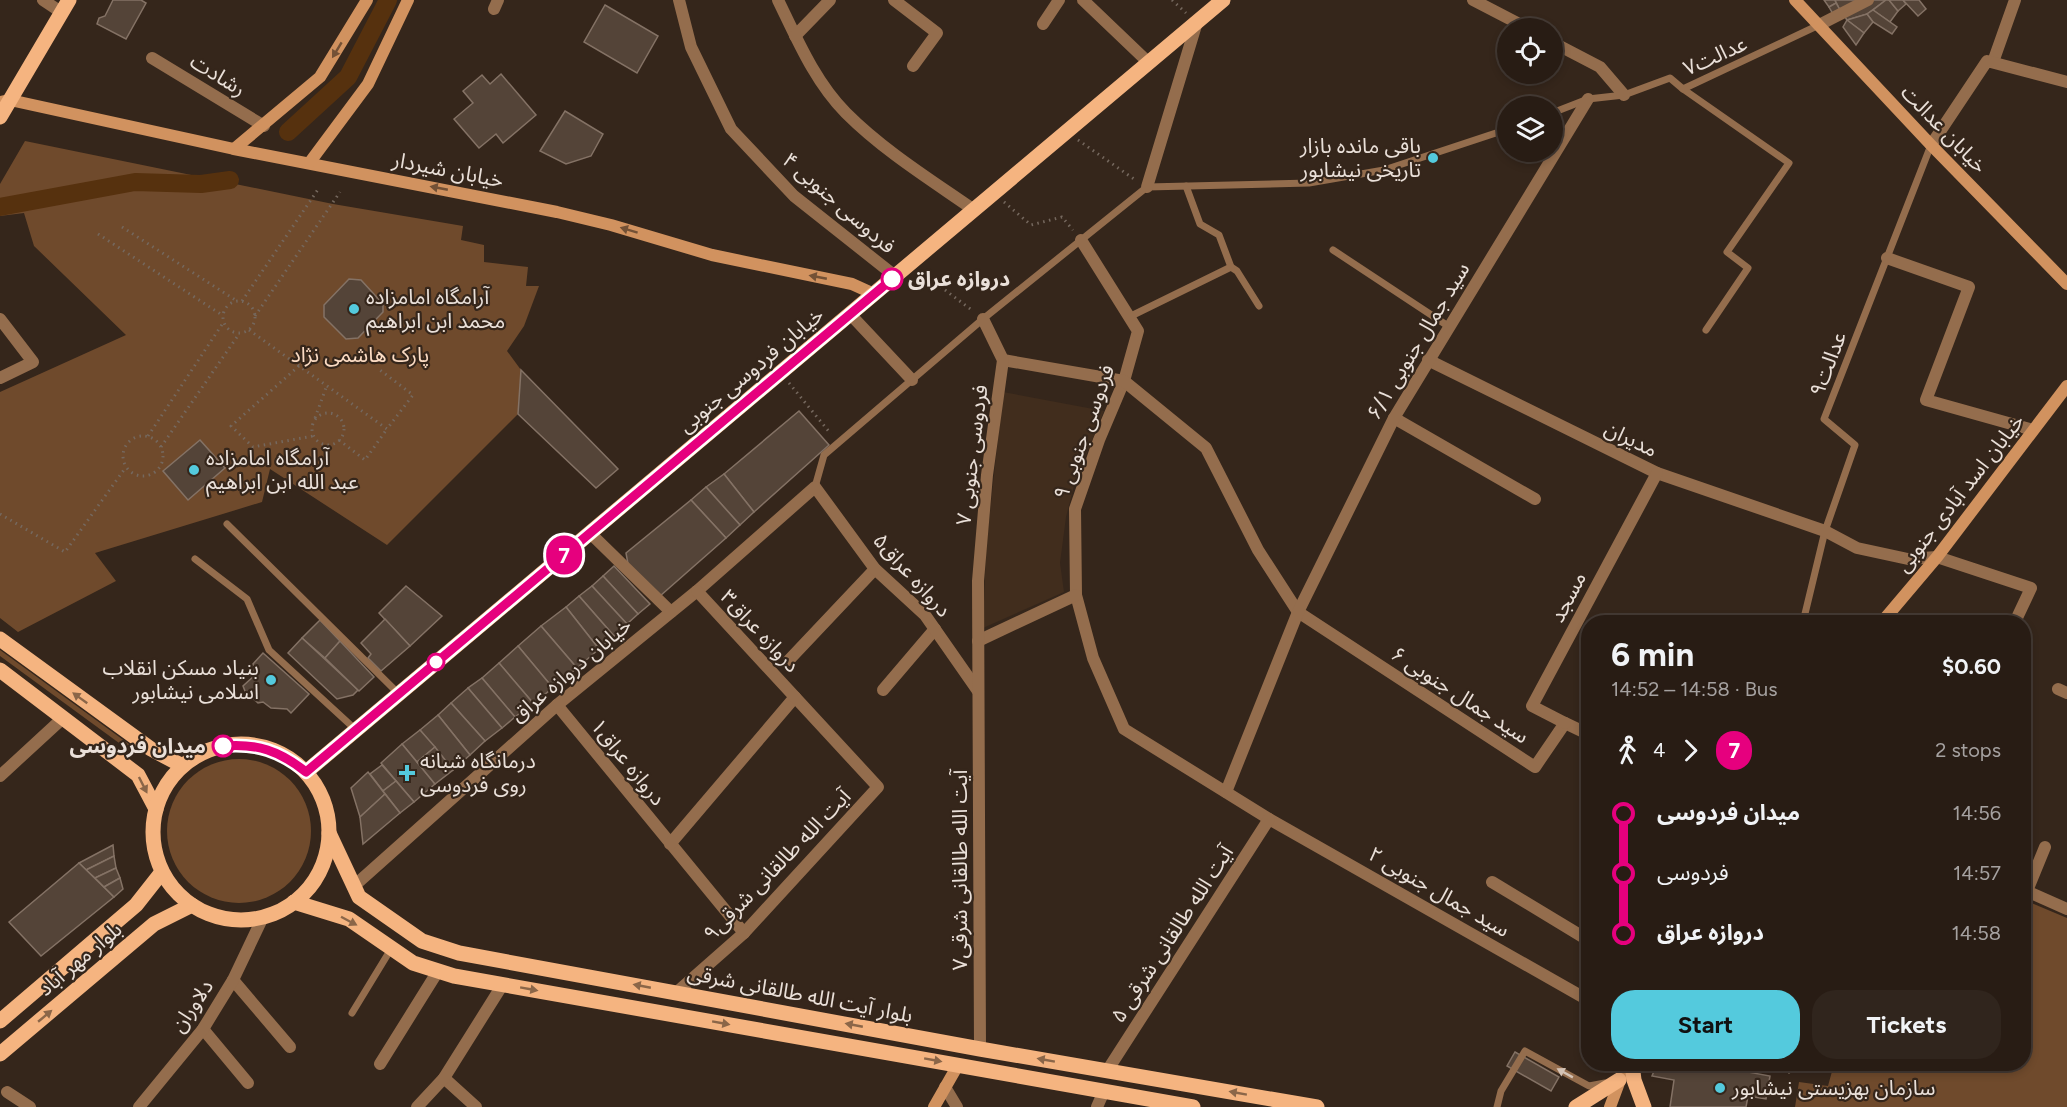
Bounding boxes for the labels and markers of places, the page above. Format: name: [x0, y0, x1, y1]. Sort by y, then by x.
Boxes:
place label: باقی مانده بازار تاریخی نیشابور: [1299, 133, 1421, 182]
marker: باقی مانده بازار تاریخی نیشابور: [1426, 151, 1440, 165]
place label: دروازه عراق: [908, 266, 1010, 291]
marker: دروازه عراق: [881, 268, 903, 290]
place label: آرامگاه امامزاده محمد ابن ابراهیم: [366, 284, 505, 336]
marker: آرامگاه امامزاده محمد ابن ابراهیم: [347, 302, 361, 316]
place label: آرامگاه امامزاده عبد الله ابن ابراهیم: [206, 445, 359, 497]
marker: آرامگاه امامزاده عبد الله ابن ابراهیم: [187, 463, 201, 477]
unlabelled marker: [427, 653, 445, 671]
place label: بنیاد مسکن انقلاب اسلامی نیشابور: [102, 655, 259, 704]
marker: بنیاد مسکن انقلاب اسلامی نیشابور: [264, 673, 278, 687]
place label: میدان فردوسی: [69, 733, 206, 758]
marker: میدان فردوسی: [212, 735, 234, 757]
place label: درمانگاه شبانه روی فردوسی: [420, 748, 536, 797]
marker: درمانگاه شبانه روی فردوسی: [398, 764, 416, 782]
place label: سازمان بهزیستی نیشابور: [1731, 1075, 1935, 1100]
marker: سازمان بهزیستی نیشابور: [1713, 1081, 1727, 1095]

